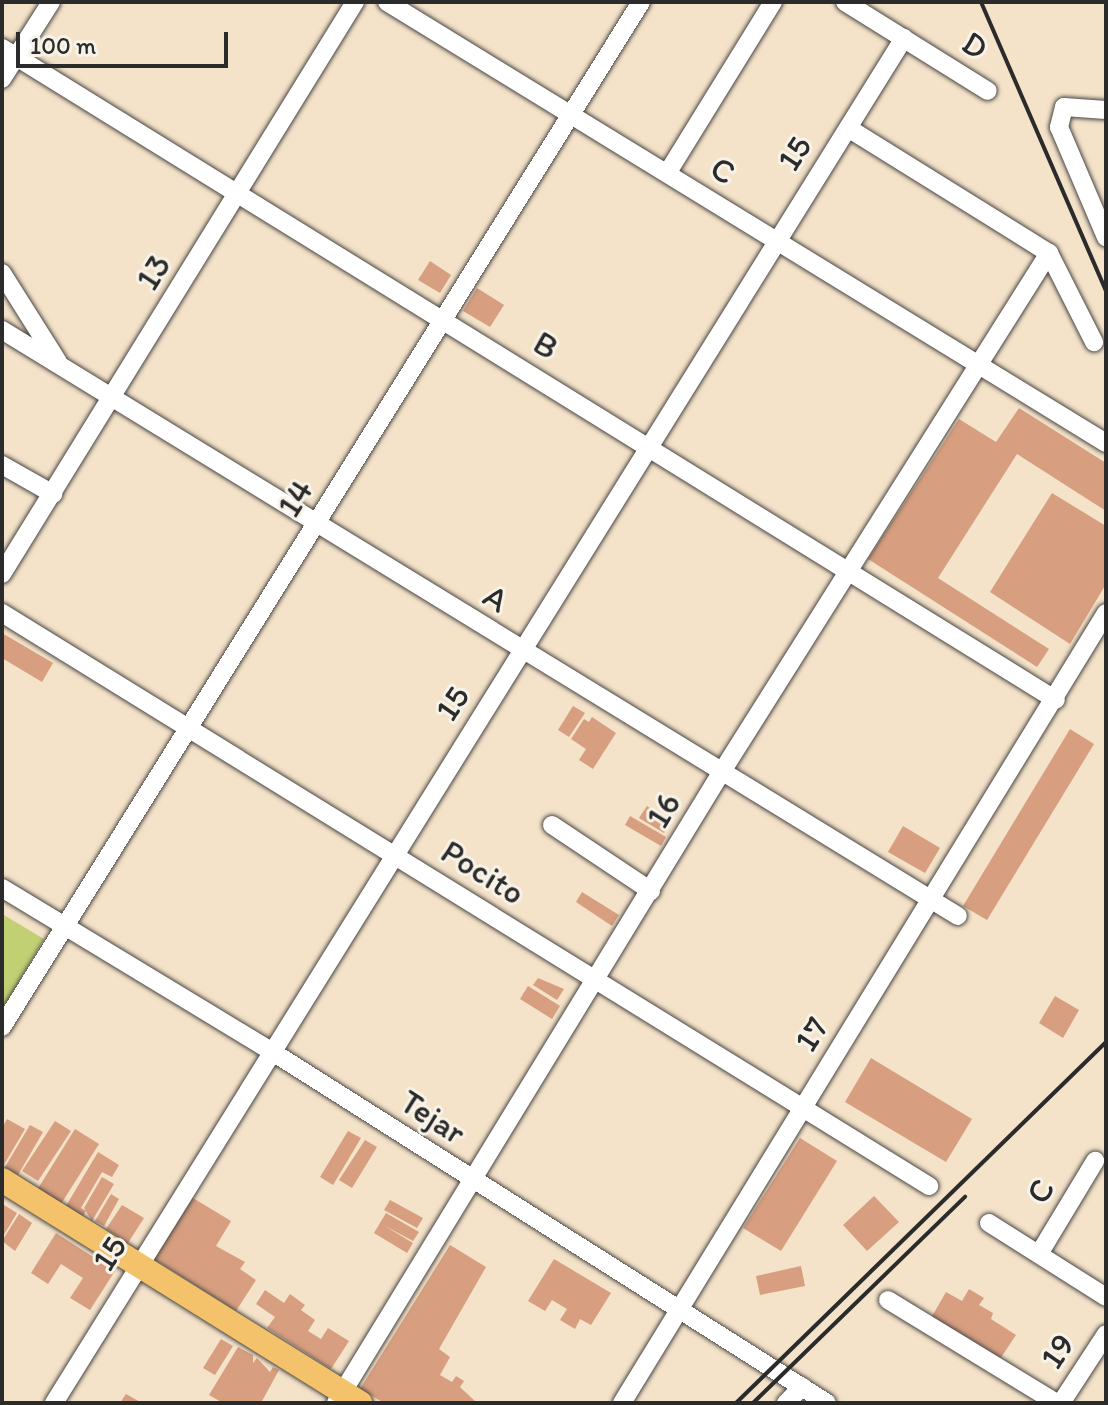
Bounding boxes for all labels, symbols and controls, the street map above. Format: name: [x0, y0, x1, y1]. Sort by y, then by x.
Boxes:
scale bar: [20, 16, 232, 66]
street label: D: [955, 22, 995, 68]
text: 100 m: [30, 31, 96, 60]
street label: 15: [768, 128, 820, 178]
street label: C: [703, 147, 743, 193]
street label: 13: [127, 247, 179, 297]
street label: B: [526, 322, 566, 368]
street label: 14: [268, 472, 322, 524]
street label: A: [476, 575, 516, 621]
street label: 15: [426, 678, 478, 728]
street label: 16: [637, 785, 689, 835]
street label: Pocito: [434, 831, 532, 913]
street label: 17: [785, 1009, 837, 1059]
street label: Tejar: [393, 1081, 473, 1153]
street label: C: [1017, 1171, 1063, 1211]
street label: 15: [83, 1228, 135, 1278]
street label: 19: [1031, 1326, 1083, 1376]

